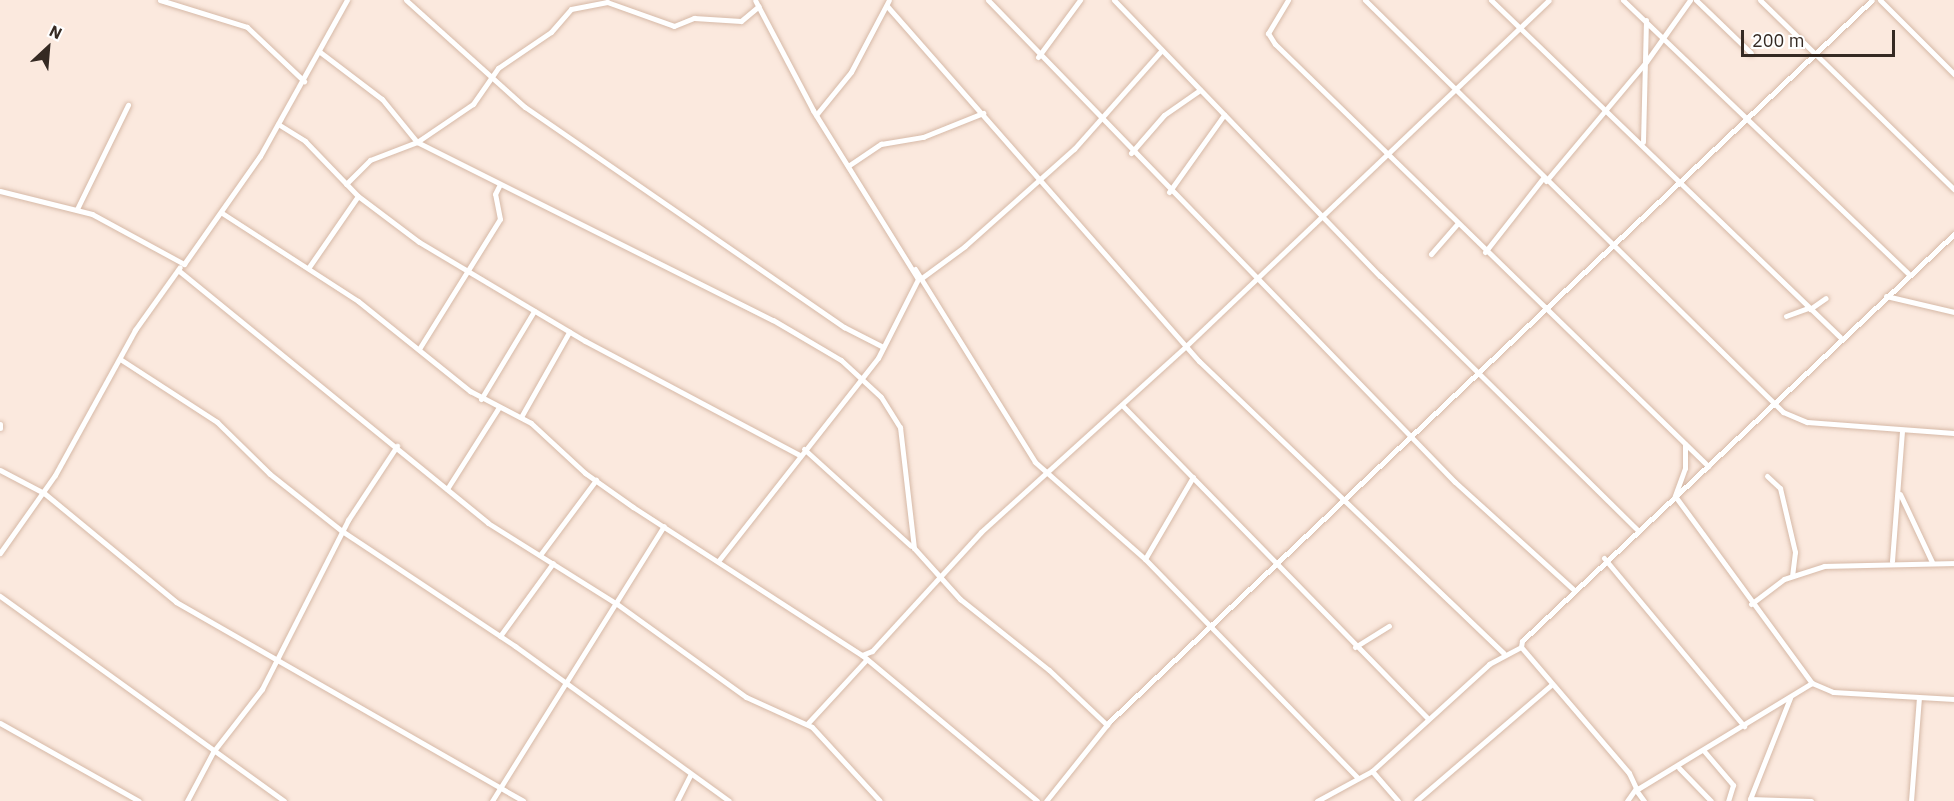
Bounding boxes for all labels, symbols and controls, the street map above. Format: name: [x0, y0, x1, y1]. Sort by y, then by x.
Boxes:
north arrow: [18, 18, 78, 78]
scale bar: [1744, 18, 1898, 56]
text: N: [46, 20, 65, 43]
text: 200 m: [1752, 29, 1804, 52]

